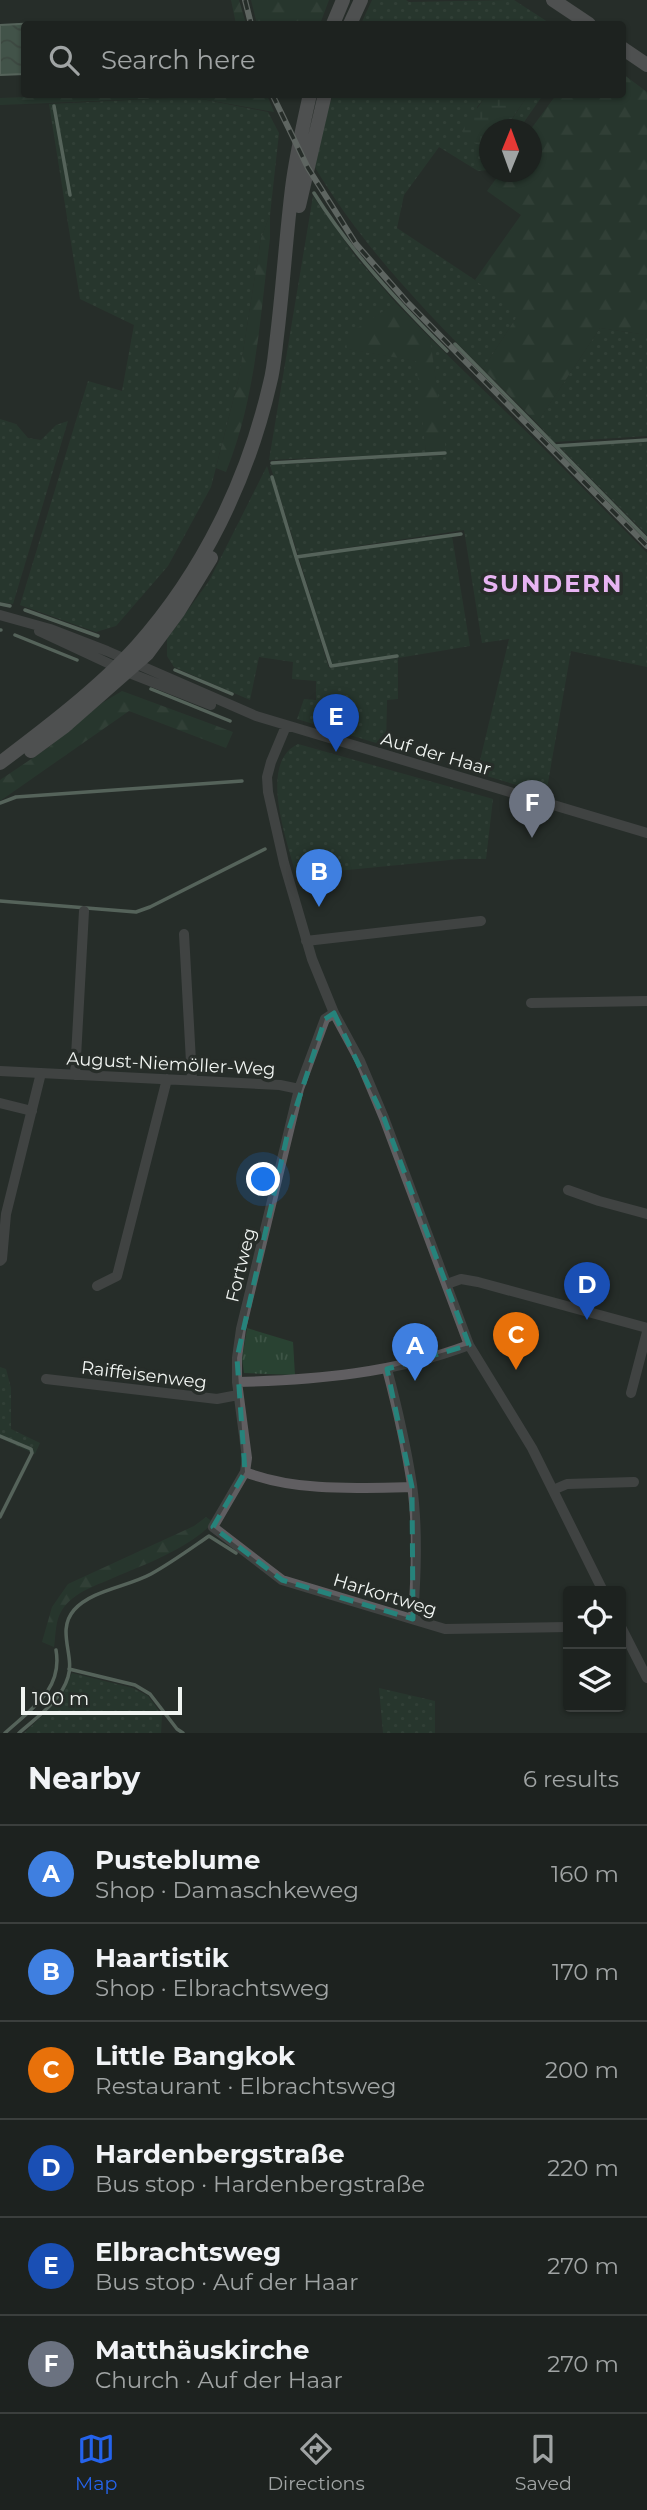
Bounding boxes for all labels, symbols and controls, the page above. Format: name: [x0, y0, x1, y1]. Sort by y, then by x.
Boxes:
search box: [21, 21, 626, 98]
icon: search: [45, 41, 83, 79]
text: Search here: [101, 44, 256, 76]
north arrow: [479, 119, 542, 182]
district label: SUNDERN: [483, 569, 623, 598]
pin: E: [313, 694, 359, 752]
street label: Auf der Haar: [378, 728, 494, 780]
pin: F: [509, 780, 555, 838]
pin: B: [296, 849, 342, 907]
street label: August-Niemöller-Weg: [66, 1048, 276, 1080]
your location: [246, 1162, 280, 1196]
street label: Fortweg: [221, 1226, 261, 1304]
pin: D: [564, 1262, 610, 1320]
pin: C: [493, 1312, 539, 1370]
pin: A: [392, 1323, 438, 1381]
street label: Raiffeisenweg: [80, 1356, 208, 1394]
street label: Harkortweg: [330, 1569, 440, 1621]
map controls: [563, 1586, 626, 1712]
button: locate: [563, 1586, 626, 1649]
button: layers: [563, 1649, 626, 1712]
scale bar: [21, 1684, 182, 1716]
text: 100 m: [32, 1687, 89, 1710]
text: Nearby: [28, 1760, 140, 1797]
text: 6 results: [523, 1765, 619, 1793]
text: Pusteblume: [95, 1844, 260, 1876]
text: A: [42, 1860, 60, 1888]
text: 160 m: [551, 1860, 619, 1888]
text: Shop · Damaschkeweg: [95, 1876, 359, 1904]
text: Haartistik: [95, 1942, 229, 1974]
text: B: [42, 1958, 60, 1986]
text: 170 m: [552, 1958, 619, 1986]
text: Shop · Elbrachtsweg: [95, 1974, 330, 2002]
text: Little Bangkok: [95, 2040, 295, 2072]
text: C: [43, 2056, 59, 2084]
text: 200 m: [545, 2056, 619, 2084]
text: Restaurant · Elbrachtsweg: [95, 2072, 396, 2100]
text: Hardenbergstraße: [95, 2138, 345, 2170]
text: D: [42, 2154, 61, 2182]
text: 220 m: [547, 2154, 619, 2182]
text: Bus stop · Hardenbergstraße: [95, 2170, 425, 2198]
text: Elbrachtsweg: [95, 2236, 281, 2268]
text: E: [43, 2252, 59, 2280]
text: 270 m: [547, 2252, 619, 2280]
text: Bus stop · Auf der Haar: [95, 2268, 358, 2296]
text: Matthäuskirche: [95, 2334, 309, 2366]
text: F: [44, 2350, 58, 2378]
text: 270 m: [547, 2350, 619, 2378]
text: Church · Auf der Haar: [95, 2366, 343, 2394]
tab: Map: [75, 2430, 117, 2495]
tab: Directions: [267, 2430, 365, 2495]
tab: Saved: [515, 2430, 572, 2495]

